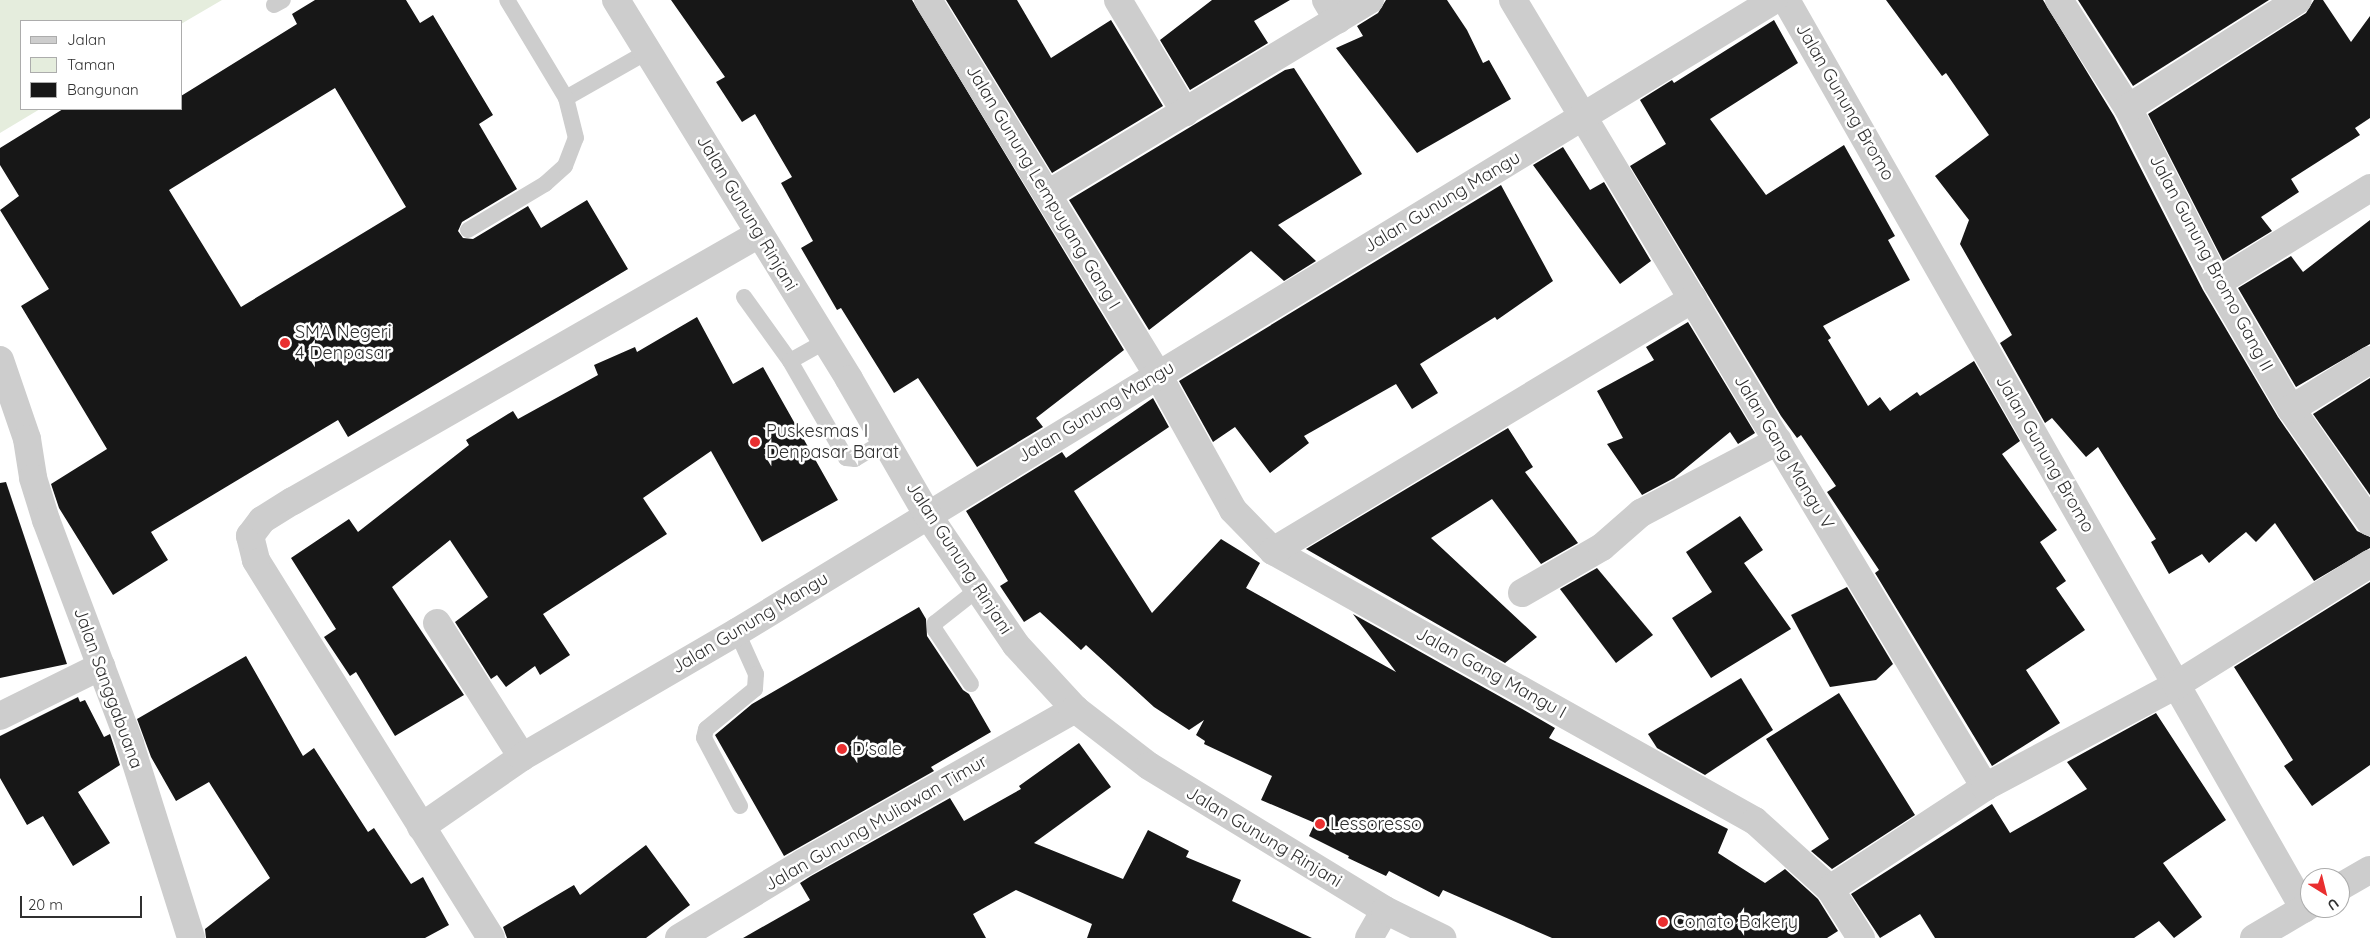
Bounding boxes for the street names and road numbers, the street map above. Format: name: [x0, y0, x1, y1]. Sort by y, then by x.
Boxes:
street label: Jalan Gunung Bromo: [1791, 20, 1899, 184]
street label: Jalan Gunung Lempuyang Gang I: [961, 61, 1125, 313]
street label: Jalan Gunung Rinjani: [692, 131, 802, 295]
street label: Jalan Gunung Mangu: [1360, 147, 1524, 257]
street label: Jalan Gunung Bromo Gang II: [2145, 151, 2277, 375]
street label: Jalan Gunung Mangu: [1014, 357, 1178, 467]
street label: Jalan Gang Mangu V: [1729, 371, 1839, 533]
street label: Jalan Gunung Bromo: [1991, 372, 2099, 536]
street label: Jalan Gunung Rinjani: [902, 478, 1016, 638]
street label: Jalan Gunung Mangu: [668, 568, 832, 678]
street label: Jalan Sanggabuana: [69, 605, 147, 771]
street label: Jalan Gang Mangu I: [1412, 623, 1570, 723]
street label: Jalan Gunung Muliawan Timur: [761, 750, 991, 896]
street label: Jalan Gunung Rinjani: [1182, 782, 1346, 892]

